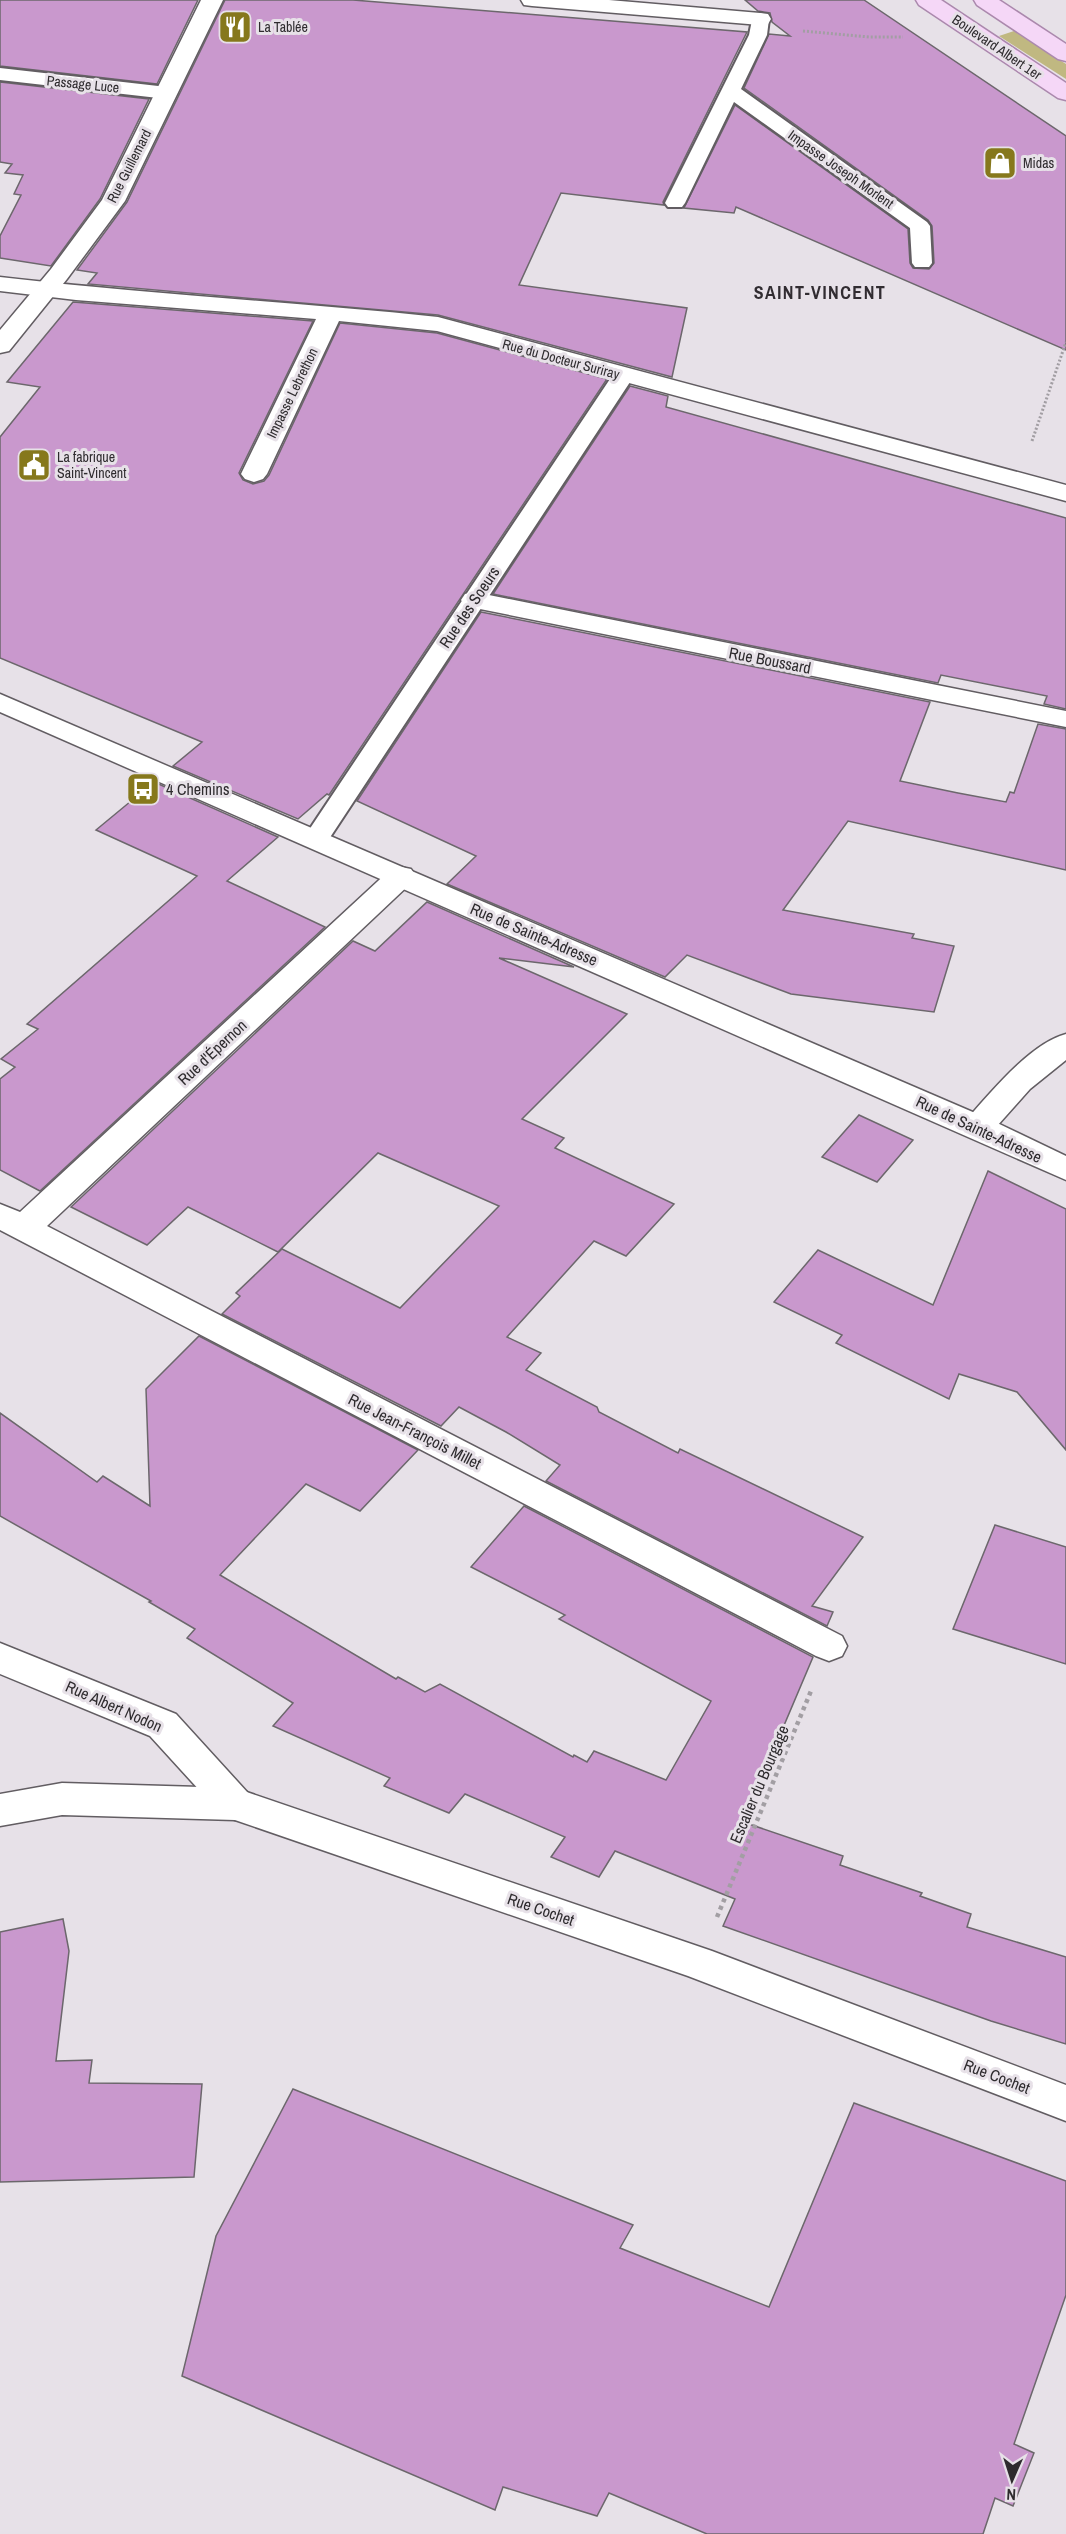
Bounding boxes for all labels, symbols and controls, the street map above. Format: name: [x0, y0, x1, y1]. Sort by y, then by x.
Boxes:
restaurant icon: La Tablée: [217, 9, 253, 45]
street label: Boulevard Albert 1er: [949, 10, 1045, 84]
place label: La Tablée: [258, 18, 308, 36]
street label: Passage Luce: [46, 71, 120, 97]
street label: Rue Guillemard: [103, 126, 155, 206]
street label: Impasse Joseph Morlent: [785, 126, 897, 212]
shop icon: Midas: [982, 145, 1018, 181]
place label: Midas: [1023, 154, 1055, 172]
district label: SAINT-VINCENT: [754, 280, 886, 305]
street label: Rue du Docteur Suriray: [500, 335, 622, 383]
street label: Impasse Lebrethon: [262, 345, 322, 441]
public building icon: La fabrique Saint-Vincent: [16, 447, 52, 483]
place label: La fabrique Saint-Vincent: [57, 448, 126, 482]
street label: Rue des Soeurs: [434, 562, 504, 652]
street label: Rue Boussard: [727, 641, 813, 679]
bus stop icon: 4 Chemins: [125, 771, 161, 807]
place label: 4 Chemins: [166, 778, 229, 800]
street label: Rue de Sainte-Adresse: [467, 897, 601, 971]
street label: Rue d'Épernon: [173, 1014, 251, 1090]
street label: Rue de Sainte-Adresse: [913, 1090, 1045, 1168]
street label: Rue Jean-François Millet: [345, 1388, 486, 1474]
street label: Rue Albert Nodon: [62, 1675, 166, 1737]
street label: Escalier du Bourgage: [724, 1722, 794, 1846]
street label: Rue Cochet: [505, 1887, 578, 1931]
street label: Rue Cochet: [961, 2053, 1034, 2099]
north arrow: [982, 2450, 1042, 2510]
text: N: [1006, 2484, 1017, 2506]

